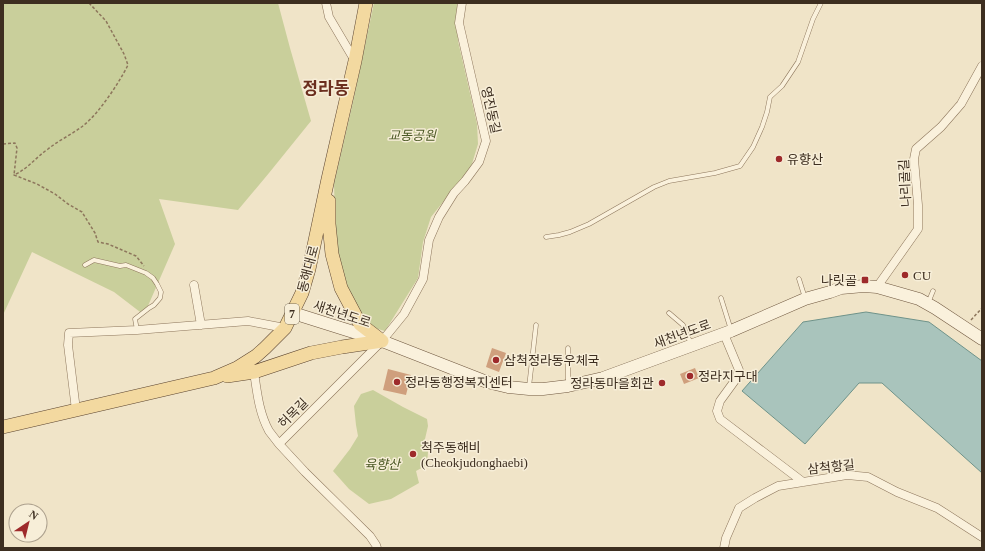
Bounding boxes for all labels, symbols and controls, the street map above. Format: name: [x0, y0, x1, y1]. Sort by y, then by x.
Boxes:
district label: 정라동: [303, 79, 350, 98]
street label: 영진동길: [478, 85, 504, 135]
park label: 교동공원: [388, 128, 437, 143]
place label: 유향산: [787, 152, 823, 167]
marker: 유향산: [774, 154, 784, 164]
street label: 나리골길: [896, 159, 914, 207]
street label: 동해대로: [295, 244, 321, 294]
place label: CU: [913, 268, 932, 283]
marker: CU: [900, 270, 910, 280]
place label: 나릿골: [821, 273, 857, 288]
marker: 나릿골: [860, 275, 870, 285]
street label: 새천년도로: [311, 298, 373, 330]
road number: 7: [285, 304, 299, 324]
street label: 새천년도로: [651, 317, 713, 351]
place label: 삼척정라동우체국: [504, 353, 600, 368]
marker: 삼척정라동우체국: [491, 355, 501, 365]
place label: 정라지구대: [698, 369, 758, 384]
marker: 정라지구대: [685, 371, 695, 381]
place label: 정라동행정복지센터: [405, 375, 513, 390]
place label: 정라동마을회관: [570, 376, 654, 391]
marker: 정라동행정복지센터: [392, 377, 402, 387]
marker: 정라동마을회관: [657, 378, 667, 388]
street label: 허목길: [275, 395, 311, 431]
place label: 척주동해비 (Cheokjudonghaebi): [421, 440, 528, 470]
marker: 척주동해비 (Cheokjudonghaebi): [408, 449, 418, 459]
park label: 육향산: [364, 457, 402, 472]
street label: 삼척항길: [806, 457, 856, 477]
north arrow: [8, 503, 48, 543]
text: N: [27, 508, 40, 522]

